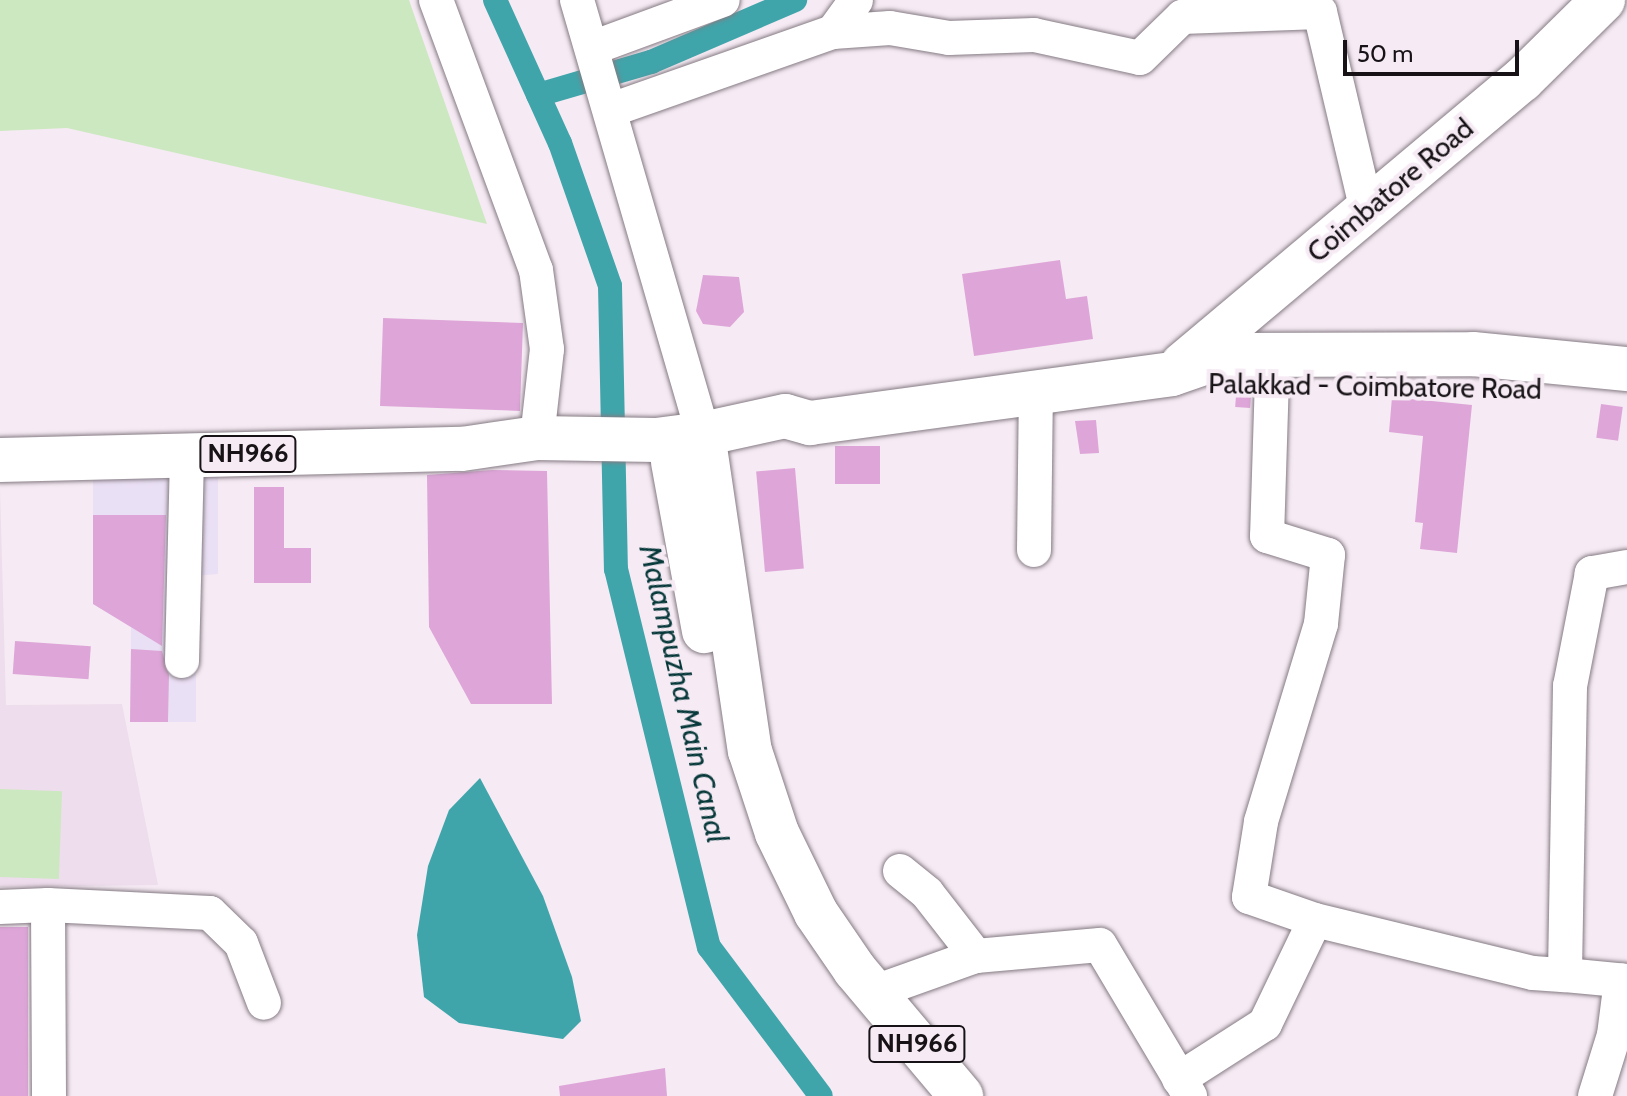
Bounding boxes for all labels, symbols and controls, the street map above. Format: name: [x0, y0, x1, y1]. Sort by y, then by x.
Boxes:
scale bar: [1347, 24, 1523, 74]
text: 50 m: [1357, 39, 1413, 68]
street label: Coimbatore Road: [1300, 111, 1480, 269]
street label: Palakkad - Coimbatore Road: [1208, 366, 1542, 406]
road number: NH966: [198, 432, 298, 476]
water label: Malampuzha Main Canal: [631, 541, 735, 847]
road number: NH966: [867, 1022, 967, 1066]

